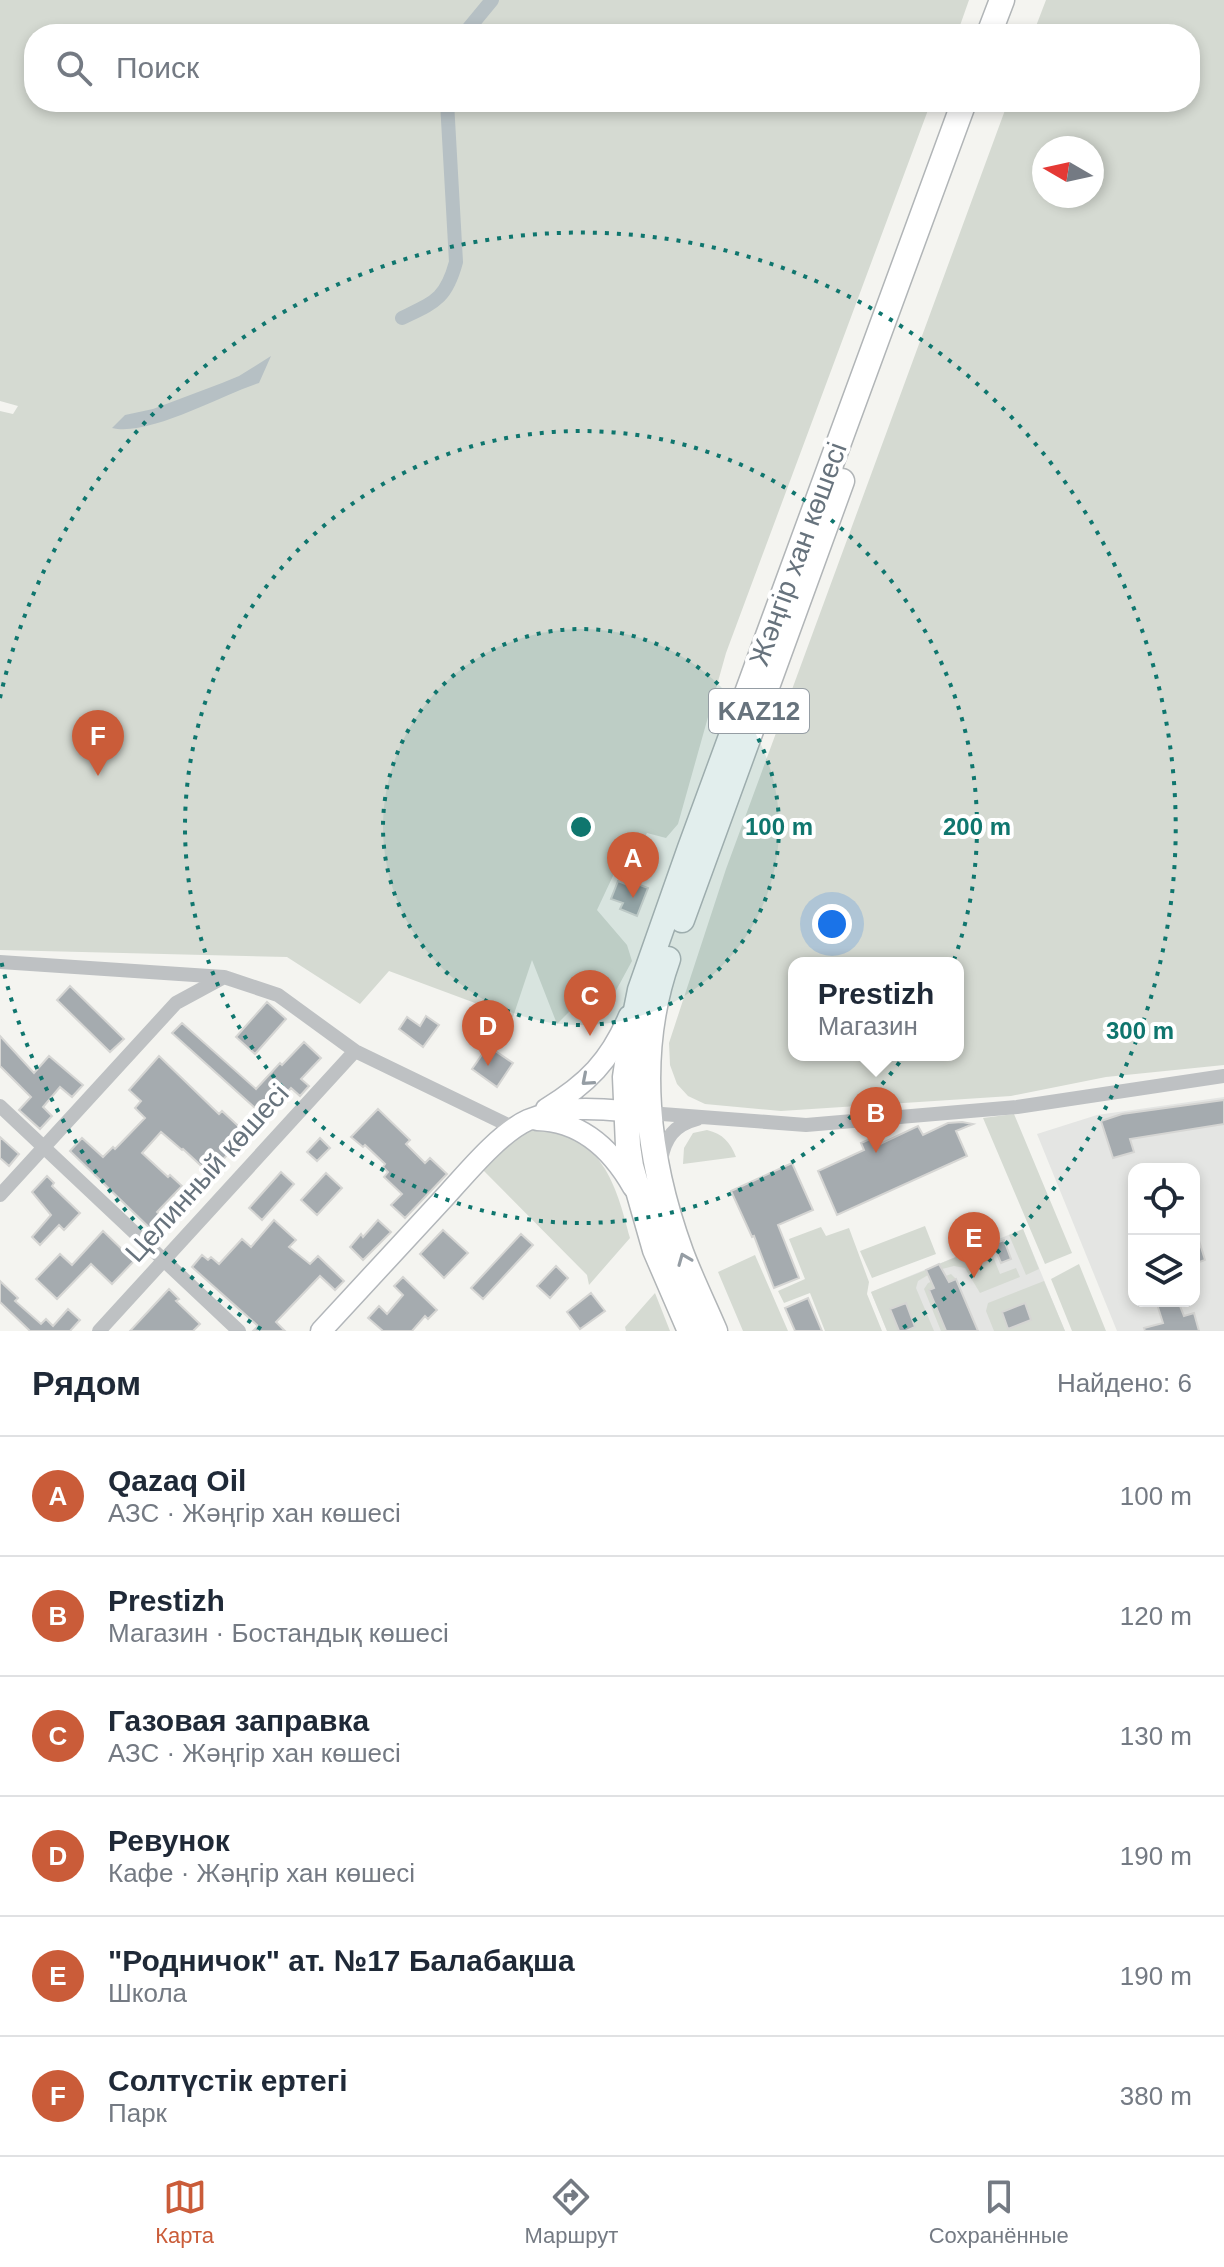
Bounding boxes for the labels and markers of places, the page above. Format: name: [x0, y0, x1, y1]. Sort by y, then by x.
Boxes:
pin: F: [72, 710, 124, 776]
centre of rings: [567, 813, 595, 841]
pin: A: [607, 832, 659, 898]
pin: C: [564, 970, 616, 1036]
pin: D: [462, 1000, 514, 1066]
pin: B: [850, 1087, 902, 1153]
pin: E: [948, 1212, 1000, 1278]

